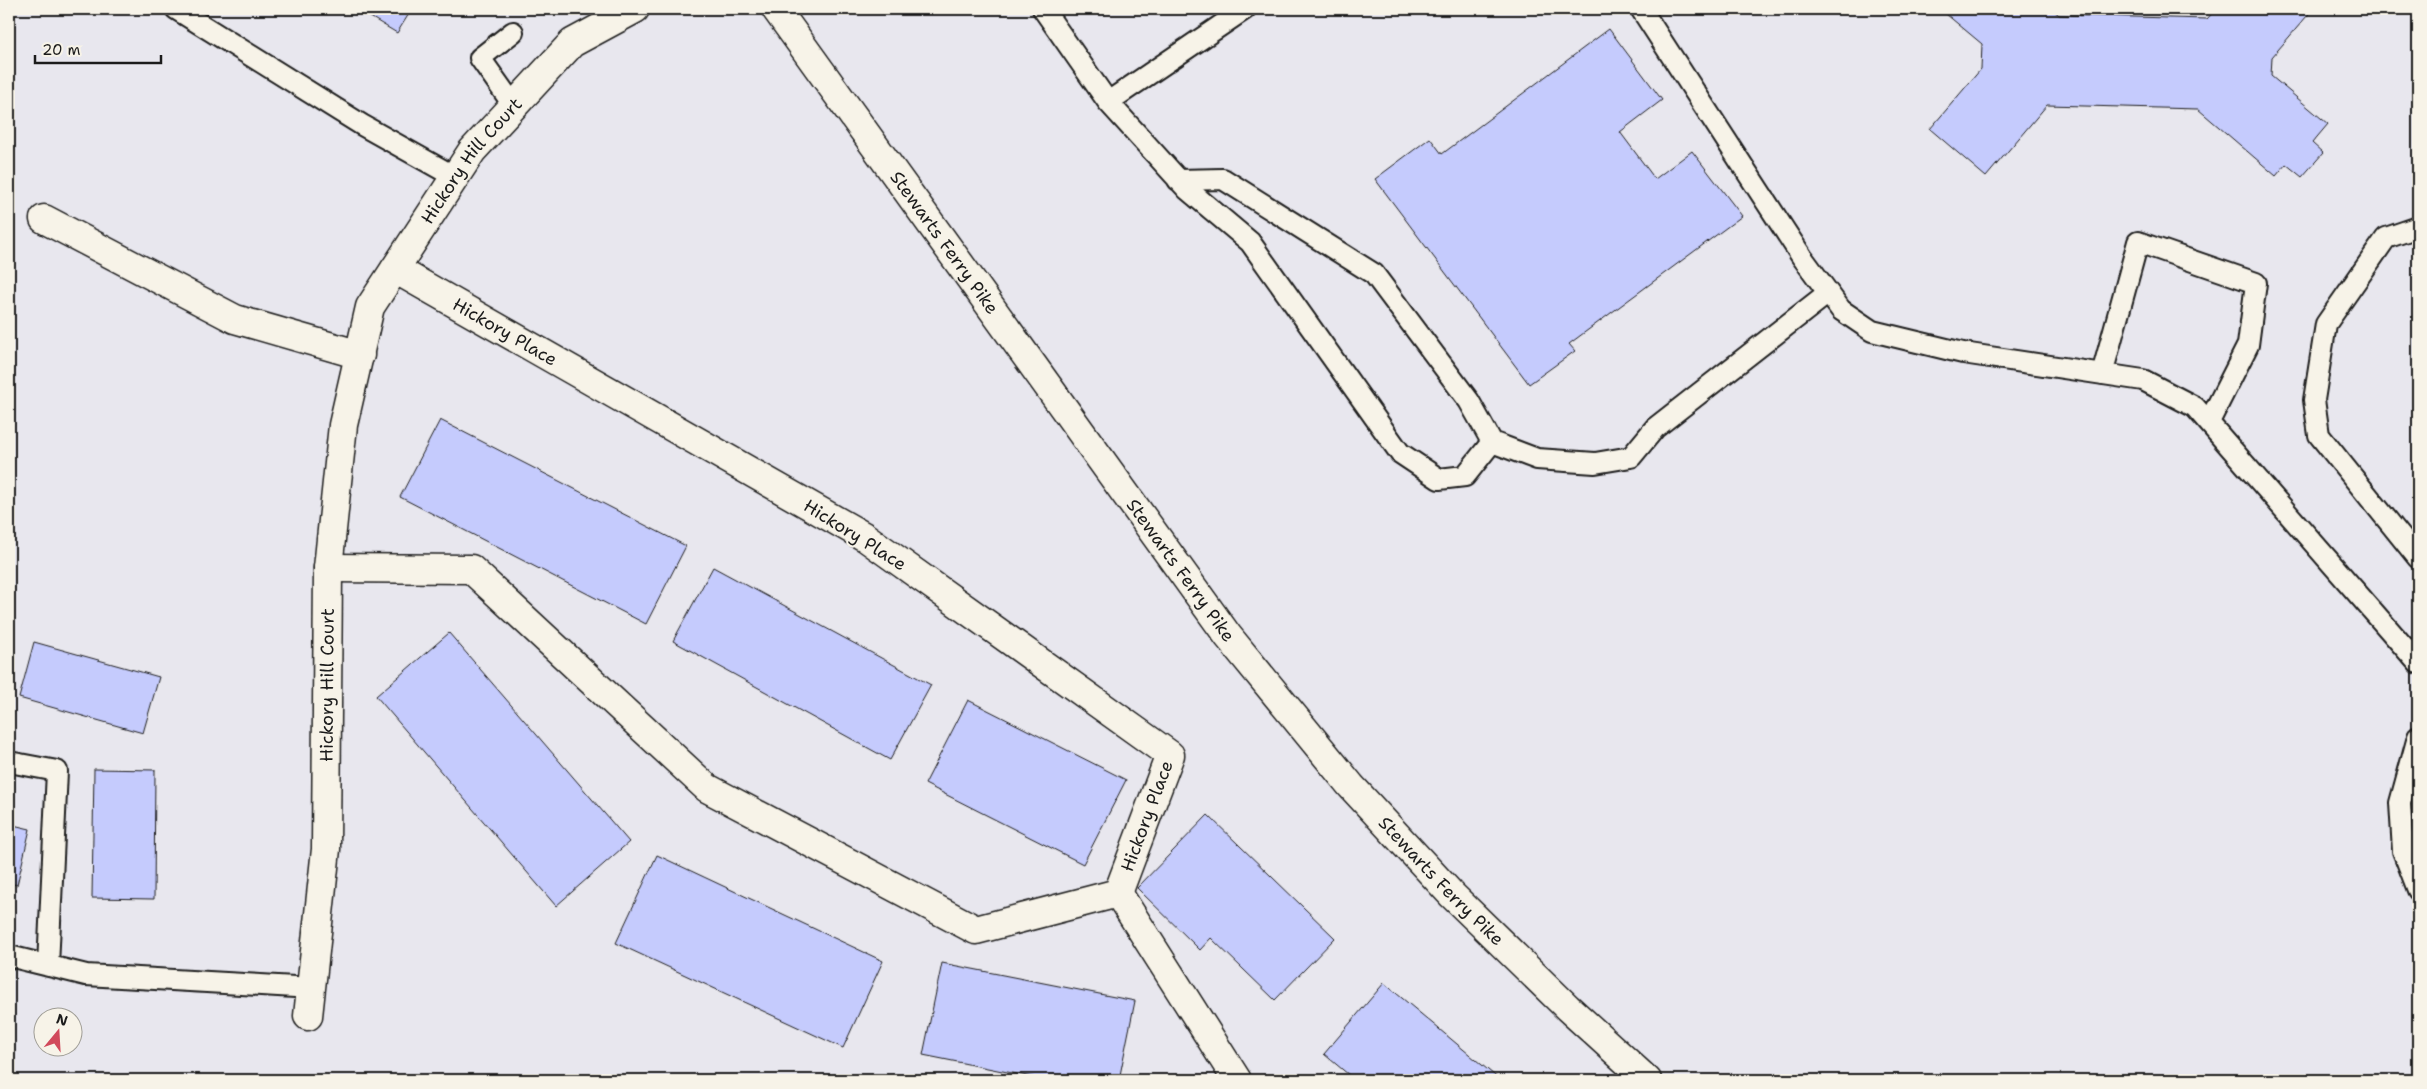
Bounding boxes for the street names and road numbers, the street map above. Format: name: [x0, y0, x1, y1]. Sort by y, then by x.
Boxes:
street label: Hickory Hill Court: [415, 92, 528, 229]
street label: Stewarts Ferry Pike: [885, 166, 1004, 319]
street label: Hickory Place: [448, 292, 562, 372]
street label: Hickory Place: [799, 494, 911, 576]
street label: Stewarts Ferry Pike: [1121, 494, 1240, 647]
street label: Hickory Hill Court: [315, 608, 340, 762]
street label: Hickory Place: [1115, 757, 1179, 875]
street label: Stewarts Ferry Pike: [1373, 811, 1509, 951]

